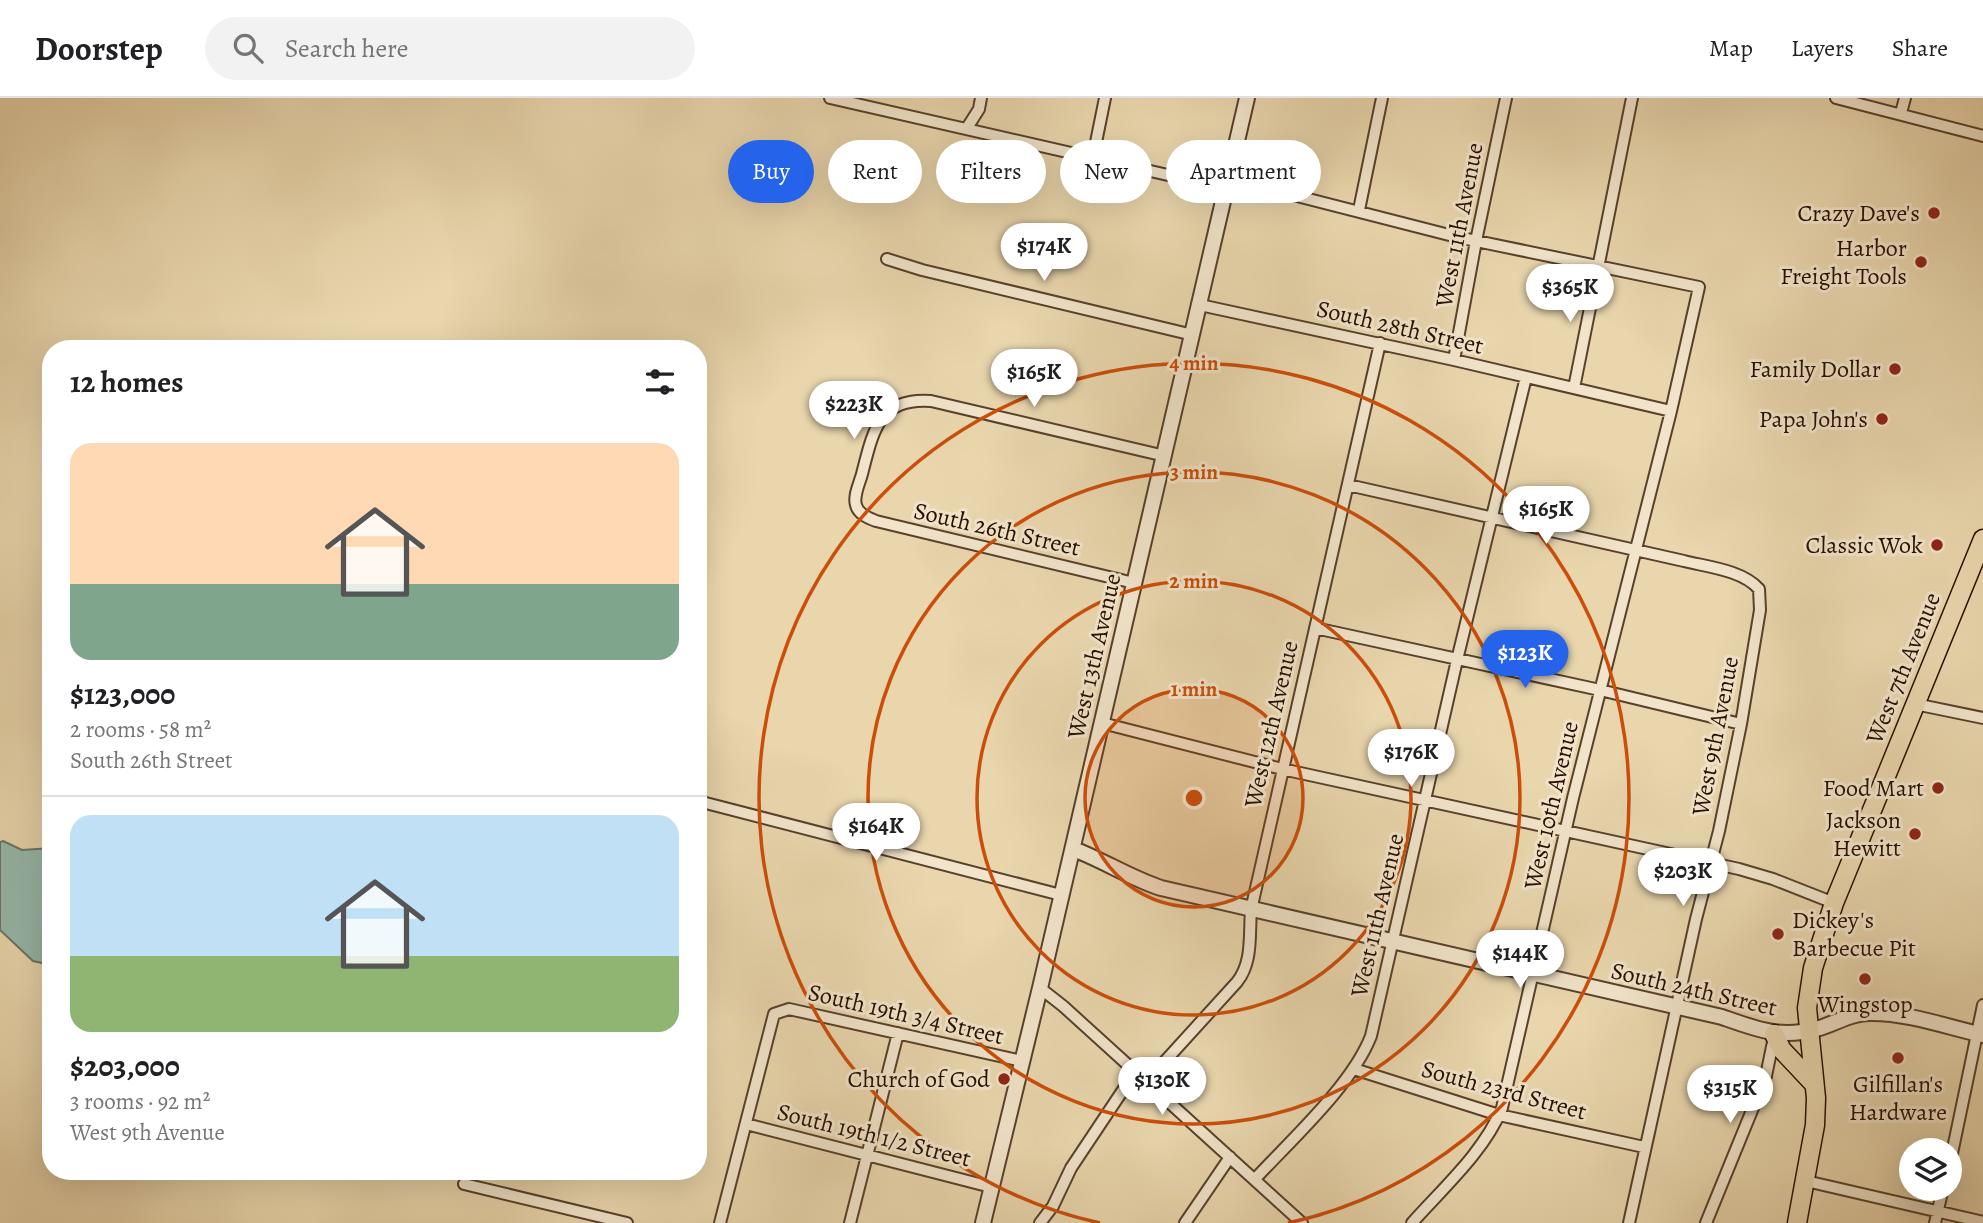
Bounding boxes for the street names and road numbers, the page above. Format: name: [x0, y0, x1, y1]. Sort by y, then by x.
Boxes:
street label: West 11th Avenue: [1427, 140, 1491, 311]
street label: South 28th Street: [1313, 292, 1487, 362]
street label: South 26th Street: [911, 494, 1083, 564]
street label: West 13th Avenue: [1059, 570, 1129, 743]
street label: West 7th Avenue: [1858, 588, 1948, 749]
street label: West 12th Avenue: [1236, 637, 1306, 812]
street label: West 9th Avenue: [1684, 654, 1746, 819]
street label: West 10th Avenue: [1516, 718, 1586, 893]
street label: West 11th Avenue: [1342, 830, 1411, 1001]
street label: South 24th Street: [1608, 954, 1780, 1024]
street label: South 19th 3/4 Street: [805, 976, 1007, 1052]
street label: South 23rd Street: [1418, 1053, 1590, 1127]
street label: South 19th 1/2 Street: [774, 1095, 974, 1175]

